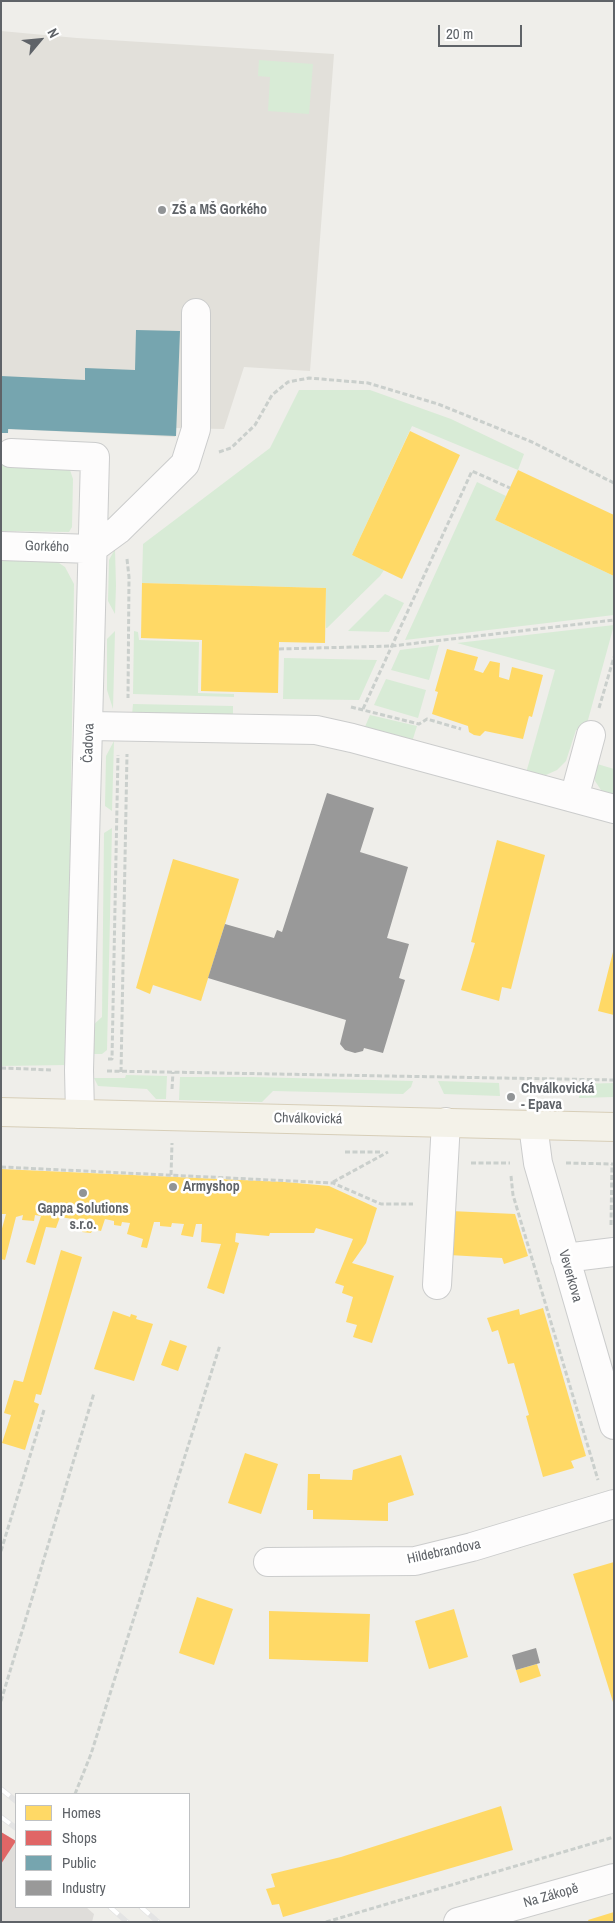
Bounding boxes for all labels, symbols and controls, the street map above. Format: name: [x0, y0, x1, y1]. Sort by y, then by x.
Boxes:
north arrow: [15, 15, 65, 65]
scale bar: [440, 15, 524, 47]
text: 20 m: [446, 23, 473, 44]
text: N: [43, 25, 63, 41]
place label: ZŠ a MŠ Gorkého: [172, 202, 267, 218]
marker: ZŠ a MŠ Gorkého: [156, 204, 168, 216]
street label: Gorkého: [25, 538, 69, 556]
street label: Čadova: [80, 723, 98, 763]
place label: Chválkovická - Epava: [521, 1081, 594, 1114]
marker: Chválkovická - Epava: [505, 1091, 517, 1103]
street label: Chválkovická: [274, 1110, 342, 1128]
place label: Armyshop: [183, 1179, 240, 1195]
marker: Armyshop: [167, 1181, 179, 1193]
marker: Gappa Solutions s.r.o.: [77, 1187, 89, 1199]
place label: Gappa Solutions s.r.o.: [37, 1201, 129, 1234]
street label: Veverkova: [555, 1248, 585, 1304]
street label: Hildebrandova: [406, 1536, 482, 1568]
legend: [15, 1793, 190, 1908]
text: Homes: [62, 1802, 101, 1823]
text: Shops: [62, 1827, 97, 1848]
text: Public: [62, 1852, 96, 1873]
text: Industry: [62, 1877, 106, 1898]
street label: Na Zákopě: [522, 1880, 580, 1912]

